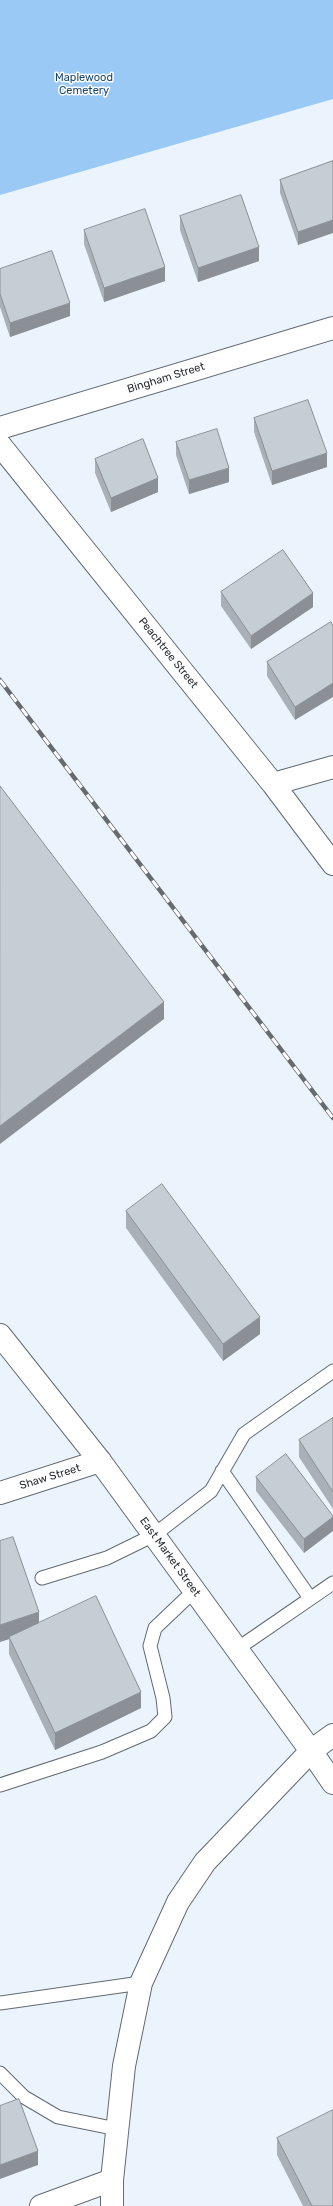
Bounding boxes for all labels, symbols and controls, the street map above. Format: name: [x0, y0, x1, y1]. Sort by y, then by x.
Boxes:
park label: Maplewood Cemetery: [55, 71, 113, 97]
street label: Bingham Street: [126, 360, 206, 396]
street label: Peachtree Street: [135, 615, 201, 691]
street label: Shaw Street: [18, 1461, 82, 1493]
street label: East Market Street: [137, 1515, 203, 1599]

